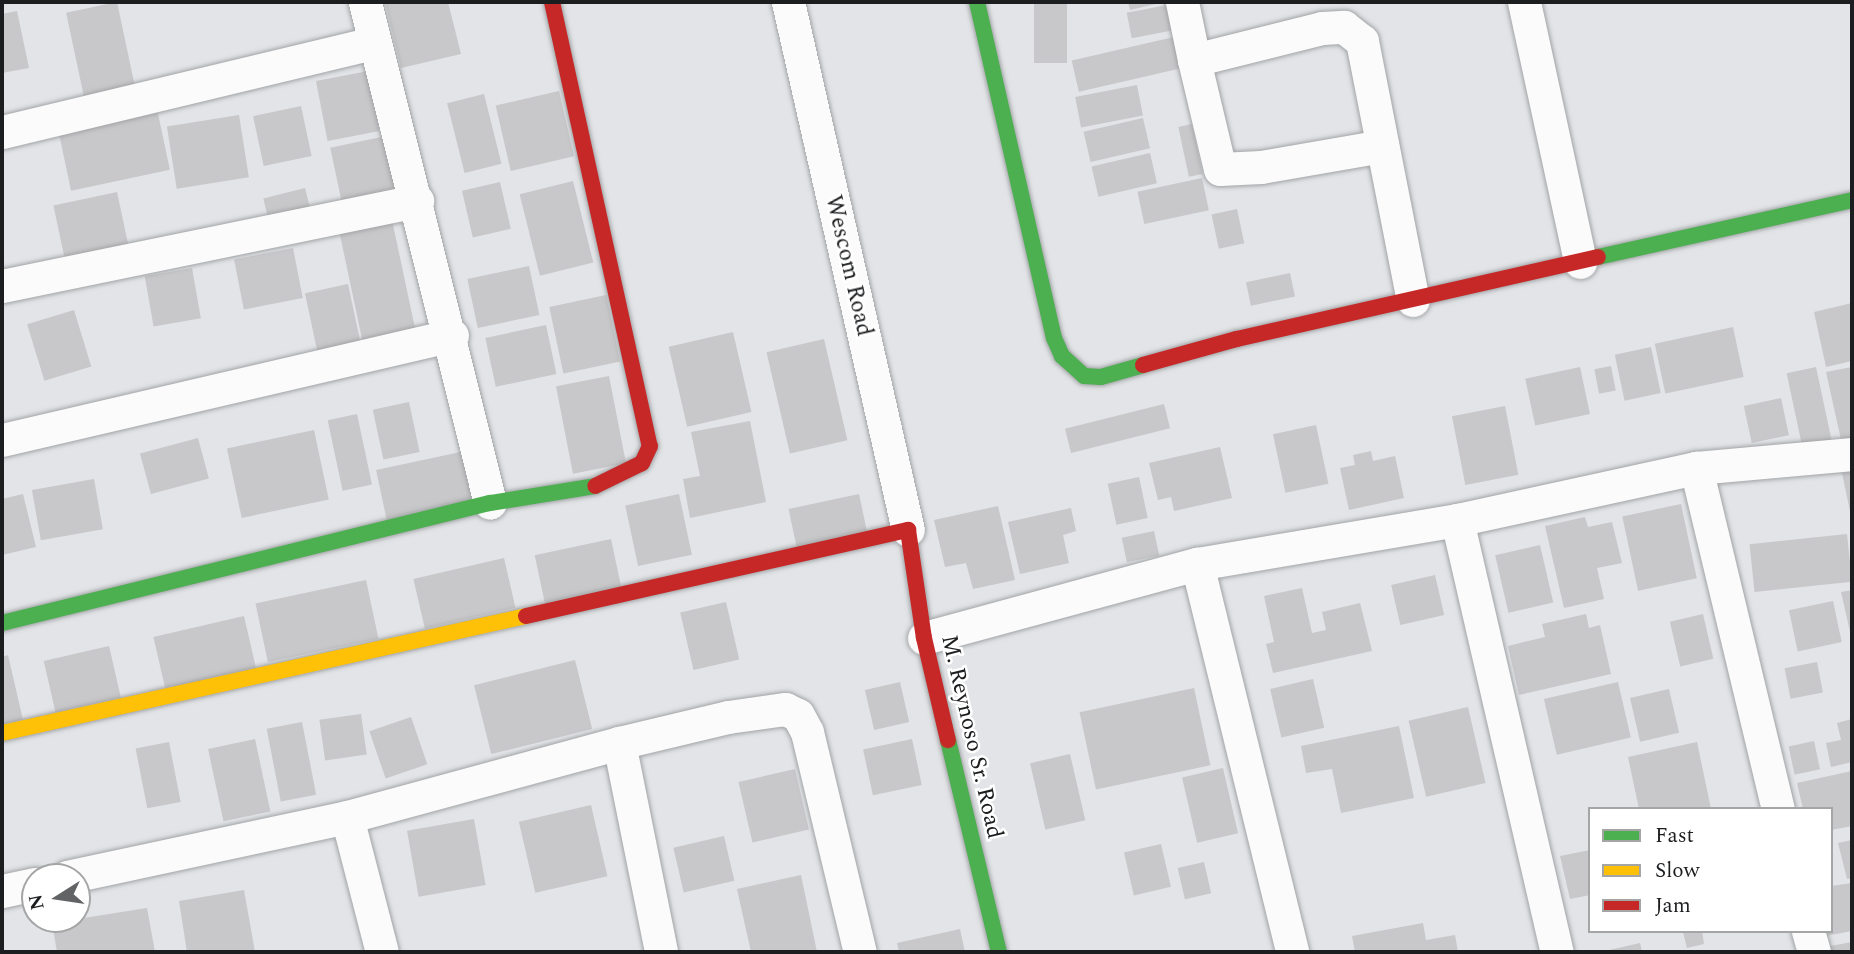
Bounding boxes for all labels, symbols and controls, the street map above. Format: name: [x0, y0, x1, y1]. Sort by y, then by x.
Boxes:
street label: Wescom Road: [818, 193, 878, 339]
street label: M. Reynoso Sr. Road: [934, 632, 1008, 842]
legend: [1588, 807, 1833, 933]
text: Fast: [1655, 820, 1694, 852]
text: Slow: [1655, 855, 1699, 887]
north arrow: [21, 863, 91, 933]
text: Jam: [1655, 890, 1691, 922]
text: N: [21, 891, 53, 913]

